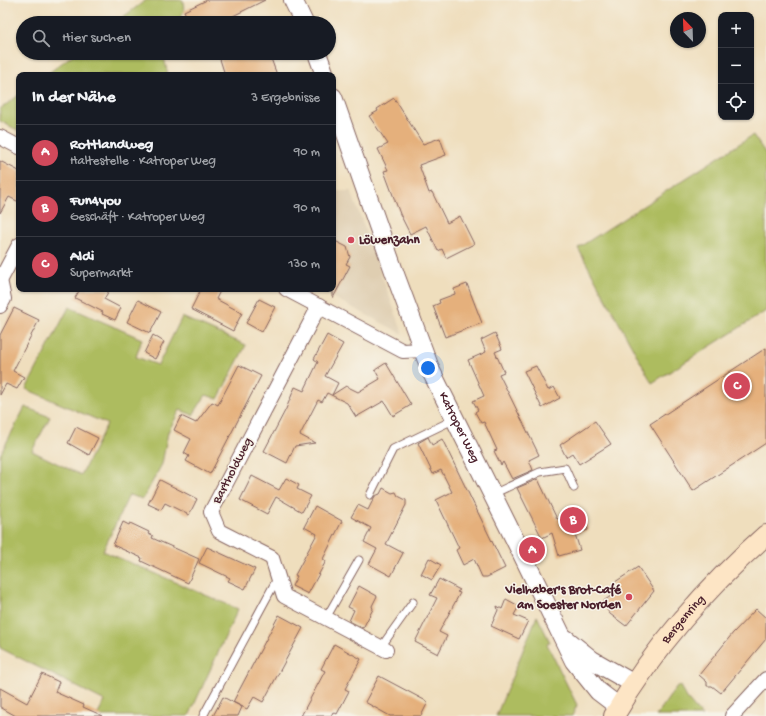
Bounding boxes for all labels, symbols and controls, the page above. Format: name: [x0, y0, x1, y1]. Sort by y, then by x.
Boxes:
north arrow: [670, 12, 706, 48]
map controls: [718, 12, 754, 120]
button: +: [718, 12, 754, 48]
search box: [16, 16, 336, 60]
icon: search: [30, 27, 52, 49]
text: Hier suchen: [62, 29, 131, 47]
button: −: [718, 48, 754, 84]
button: locate: [718, 84, 754, 120]
text: In der Nähe: [32, 88, 115, 108]
text: 3 Ergebnisse: [251, 91, 320, 106]
text: Rottlandweg: [70, 136, 153, 154]
text: A: [41, 145, 49, 160]
text: 90 m: [294, 145, 320, 160]
text: Haltestelle · Katroper Weg: [70, 154, 216, 169]
text: Fun4you: [70, 192, 121, 210]
text: B: [42, 201, 48, 216]
text: 90 m: [294, 201, 320, 216]
text: Geschäft · Katroper Weg: [70, 210, 205, 225]
place label: Löwenzahn: [359, 233, 420, 248]
marker: Löwenzahn: [346, 235, 356, 245]
text: Aldi: [70, 248, 94, 266]
text: C: [41, 257, 49, 272]
text: 130 m: [288, 257, 320, 272]
text: Supermarkt: [70, 266, 132, 281]
your location: [418, 358, 438, 378]
pin: C: [724, 371, 750, 401]
street label: Katroper Weg: [435, 390, 483, 465]
street label: Bartholdweg: [209, 435, 256, 507]
pin: B: [560, 505, 586, 535]
pin: A: [519, 535, 545, 565]
place label: Vielhaber's Brot-Café am Soester Norden: [505, 582, 622, 613]
marker: Vielhaber's Brot-Café am Soester Norden: [624, 592, 634, 602]
street label: Bergenring: [658, 592, 708, 648]

